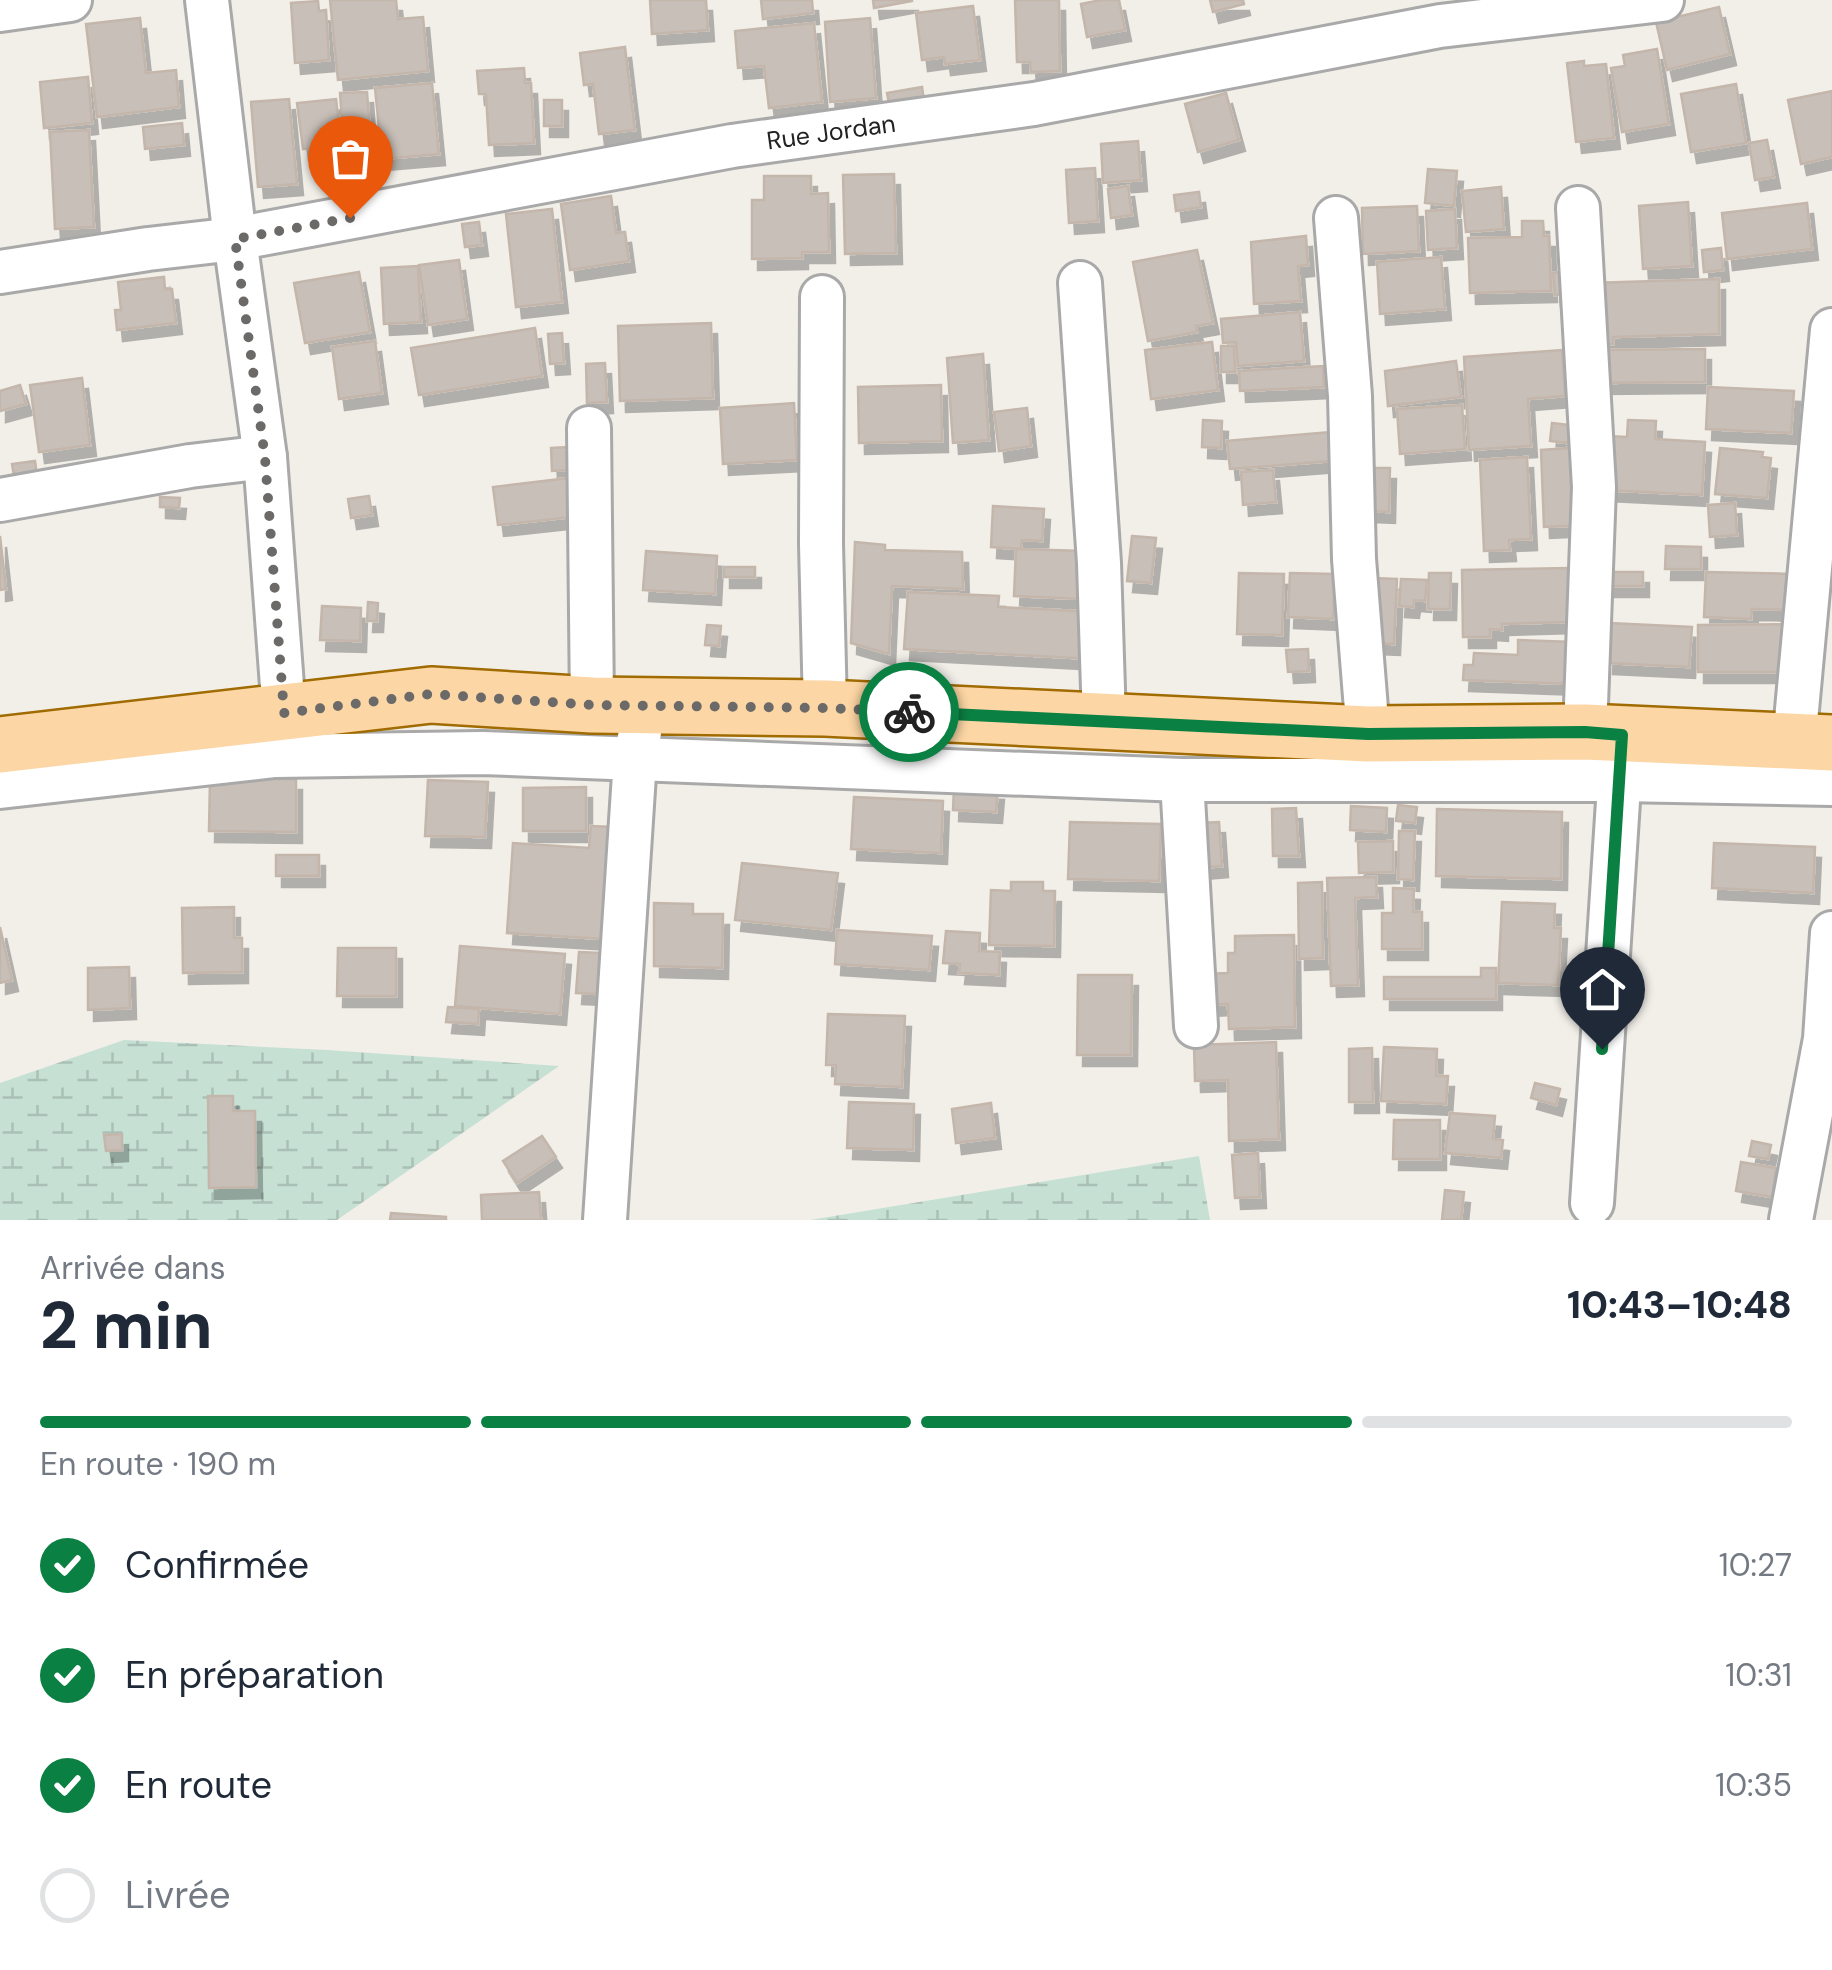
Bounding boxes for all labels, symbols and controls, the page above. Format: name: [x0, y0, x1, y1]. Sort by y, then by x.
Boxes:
street label: Rue Jordan: [764, 107, 898, 157]
pin: [308, 116, 393, 219]
icon: bag: [323, 131, 378, 186]
courier: [859, 662, 959, 762]
icon: bike: [882, 685, 937, 740]
pin: [1560, 947, 1645, 1050]
icon: home: [1575, 962, 1630, 1017]
text: Arrivée dans: [40, 1247, 225, 1289]
text: 10:43–10:48: [1567, 1280, 1792, 1330]
text: 2 min: [40, 1284, 213, 1368]
text: En route · 190 m: [40, 1443, 276, 1485]
icon: check: [40, 1538, 95, 1593]
text: Confirmée: [125, 1540, 309, 1590]
text: 10:27: [1719, 1544, 1792, 1586]
icon: check: [40, 1648, 95, 1703]
text: En préparation: [125, 1650, 384, 1700]
text: 10:31: [1725, 1654, 1792, 1696]
icon: check: [40, 1758, 95, 1813]
text: En route: [125, 1760, 272, 1810]
text: 10:35: [1715, 1764, 1792, 1806]
text: Livrée: [125, 1870, 231, 1920]

